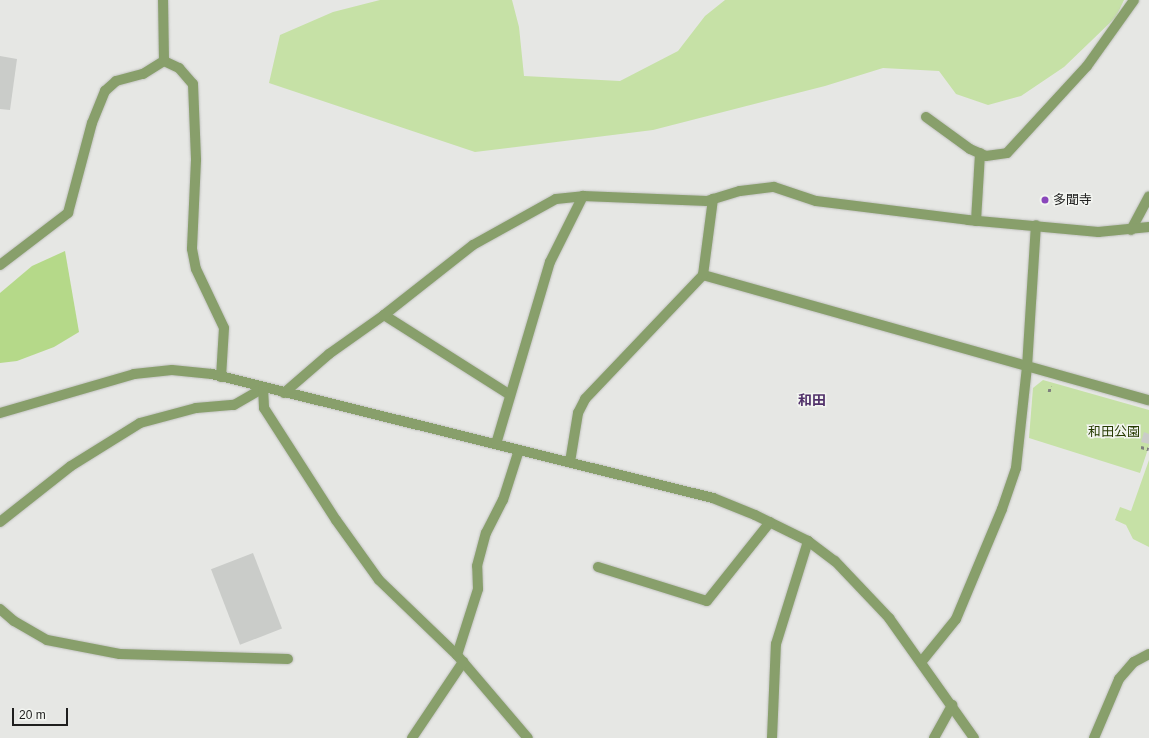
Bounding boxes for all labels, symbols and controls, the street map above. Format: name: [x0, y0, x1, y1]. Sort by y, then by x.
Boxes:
place label: 多聞寺: [1053, 192, 1092, 208]
marker: 多聞寺: [1040, 195, 1050, 205]
district label: 和田: [798, 392, 826, 408]
park label: 和田公園: [1088, 424, 1140, 440]
scale bar: [14, 700, 70, 726]
text: 20 m: [19, 708, 46, 722]

